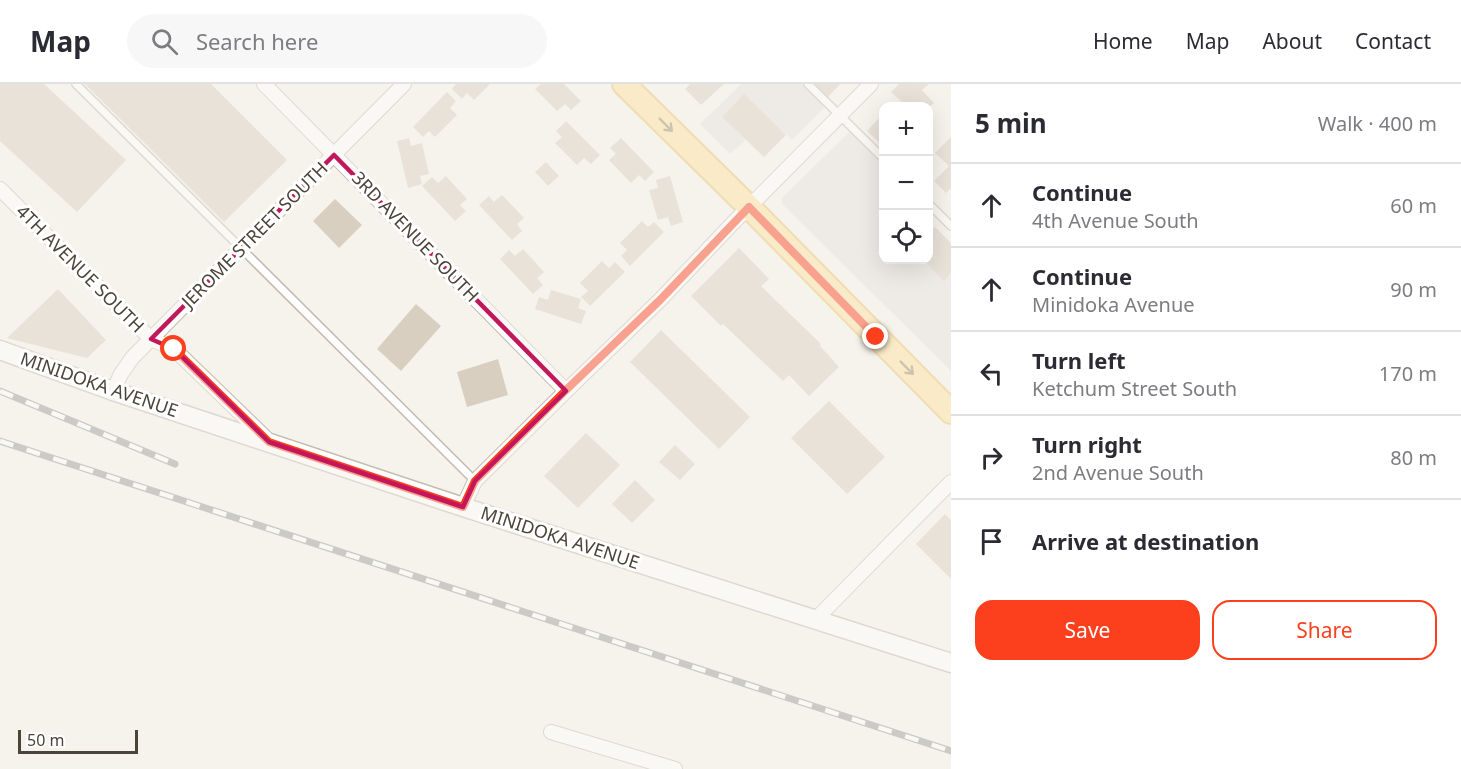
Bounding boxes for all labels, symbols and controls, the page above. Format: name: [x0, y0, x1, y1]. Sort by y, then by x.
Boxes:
search box: [127, 14, 547, 68]
text: Map: [30, 22, 91, 60]
icon: search: [148, 25, 181, 58]
text: Search here: [196, 26, 318, 56]
text: Home: [1093, 27, 1153, 55]
text: Map: [1186, 27, 1229, 55]
text: About: [1262, 27, 1322, 55]
text: Contact: [1355, 27, 1431, 55]
map controls: [879, 102, 933, 264]
button: +: [879, 102, 933, 156]
text: 5 min: [975, 105, 1047, 141]
text: Walk · 400 m: [1318, 110, 1437, 137]
one-way arrow: [658, 118, 673, 132]
street label: JEROME STREET SOUTH: [175, 156, 333, 314]
button: −: [879, 156, 933, 210]
street label: 3RD AVENUE SOUTH: [347, 166, 484, 307]
text: Continue: [1032, 177, 1132, 207]
icon: ahead: [975, 189, 1008, 222]
text: 60 m: [1390, 192, 1437, 219]
street label: 4TH AVENUE SOUTH: [11, 199, 150, 338]
text: 4th Avenue South: [1032, 207, 1199, 234]
button: locate: [879, 210, 933, 264]
text: Continue: [1032, 261, 1132, 291]
icon: ahead: [975, 273, 1008, 306]
text: 90 m: [1390, 276, 1437, 303]
text: Minidoka Avenue: [1032, 291, 1195, 318]
route end: [862, 323, 888, 349]
route start: [160, 335, 186, 361]
text: Turn left: [1032, 345, 1126, 375]
street label: MINIDOKA AVENUE: [17, 346, 181, 422]
icon: left: [975, 357, 1008, 390]
one-way arrow: [899, 360, 914, 375]
text: 170 m: [1379, 360, 1437, 387]
text: Ketchum Street South: [1032, 375, 1237, 402]
text: Turn right: [1032, 429, 1142, 459]
icon: right: [975, 441, 1008, 474]
text: 80 m: [1390, 444, 1437, 471]
text: 2nd Avenue South: [1032, 459, 1204, 486]
street label: MINIDOKA AVENUE: [478, 500, 643, 574]
icon: arrive: [975, 525, 1008, 558]
text: Arrive at destination: [1032, 526, 1259, 556]
button: Save: [975, 600, 1200, 660]
button: Share: [1212, 600, 1437, 660]
scale bar: [18, 727, 138, 754]
text: 50 m: [27, 729, 64, 751]

